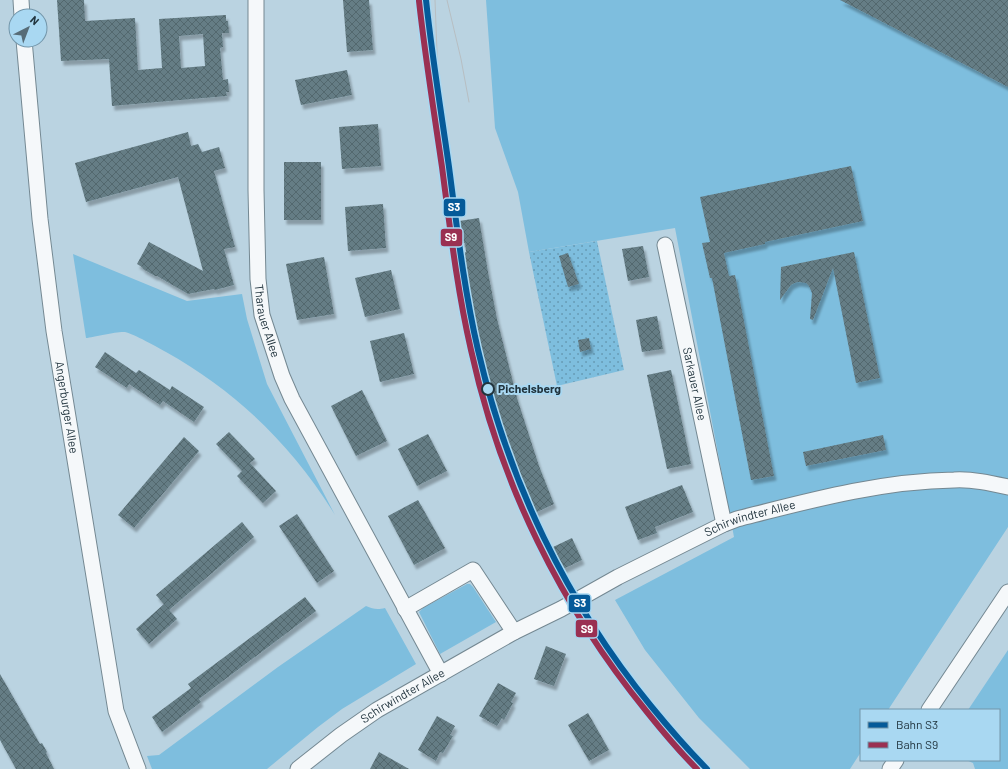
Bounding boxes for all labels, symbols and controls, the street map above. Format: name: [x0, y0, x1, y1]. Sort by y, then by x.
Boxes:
north arrow: [8, 8, 48, 48]
text: N: [28, 13, 42, 27]
line badge: S3: [443, 198, 466, 217]
text: S3: [448, 200, 460, 213]
line badge: S9: [440, 228, 463, 247]
text: S9: [445, 230, 457, 243]
street label: Tharauer Allee: [253, 283, 283, 359]
street label: Sarkauer Allee: [681, 346, 710, 422]
street label: Angerburger Allee: [53, 360, 82, 454]
place label: Pichelsberg: [498, 381, 561, 395]
marker: Pichelsberg: [481, 382, 495, 396]
street label: Schirwindter Allee: [702, 496, 797, 539]
line badge: S3: [568, 594, 591, 613]
text: S3: [574, 596, 586, 609]
line badge: S9: [575, 619, 598, 638]
text: S9: [581, 622, 593, 635]
street label: Schirwindter Allee: [357, 665, 447, 725]
legend: [860, 709, 1000, 761]
text: Bahn S3: [896, 717, 938, 731]
text: Bahn S9: [896, 737, 938, 751]

